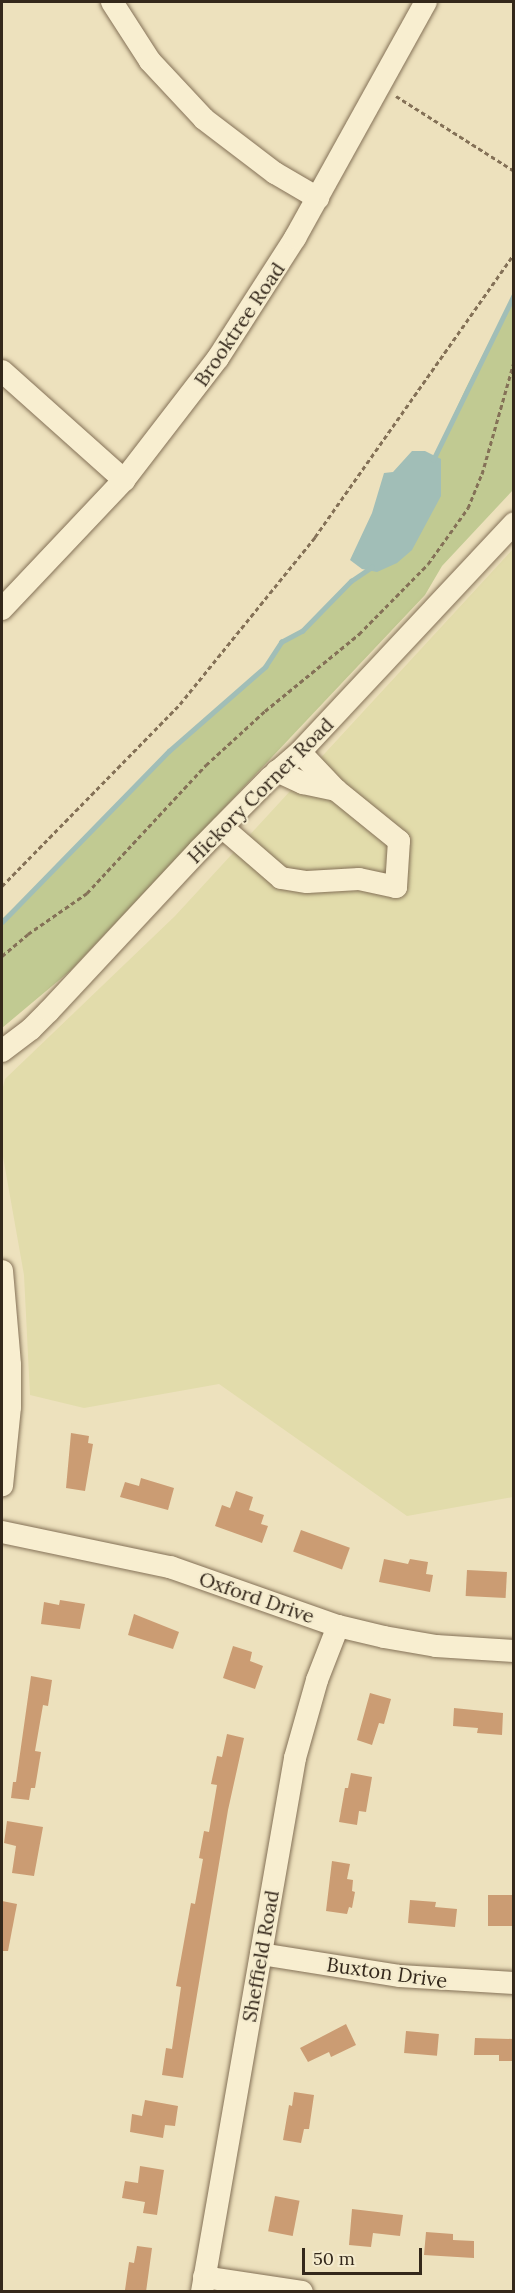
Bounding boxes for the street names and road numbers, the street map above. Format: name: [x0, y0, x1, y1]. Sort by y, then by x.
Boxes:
street label: Brooktree Road: [189, 257, 289, 391]
street label: Hickory Corner Road: [182, 712, 338, 868]
street label: Oxford Drive: [196, 1566, 318, 1628]
street label: Sheffield Road: [237, 1888, 283, 2024]
street label: Buxton Drive: [325, 1952, 449, 1992]

